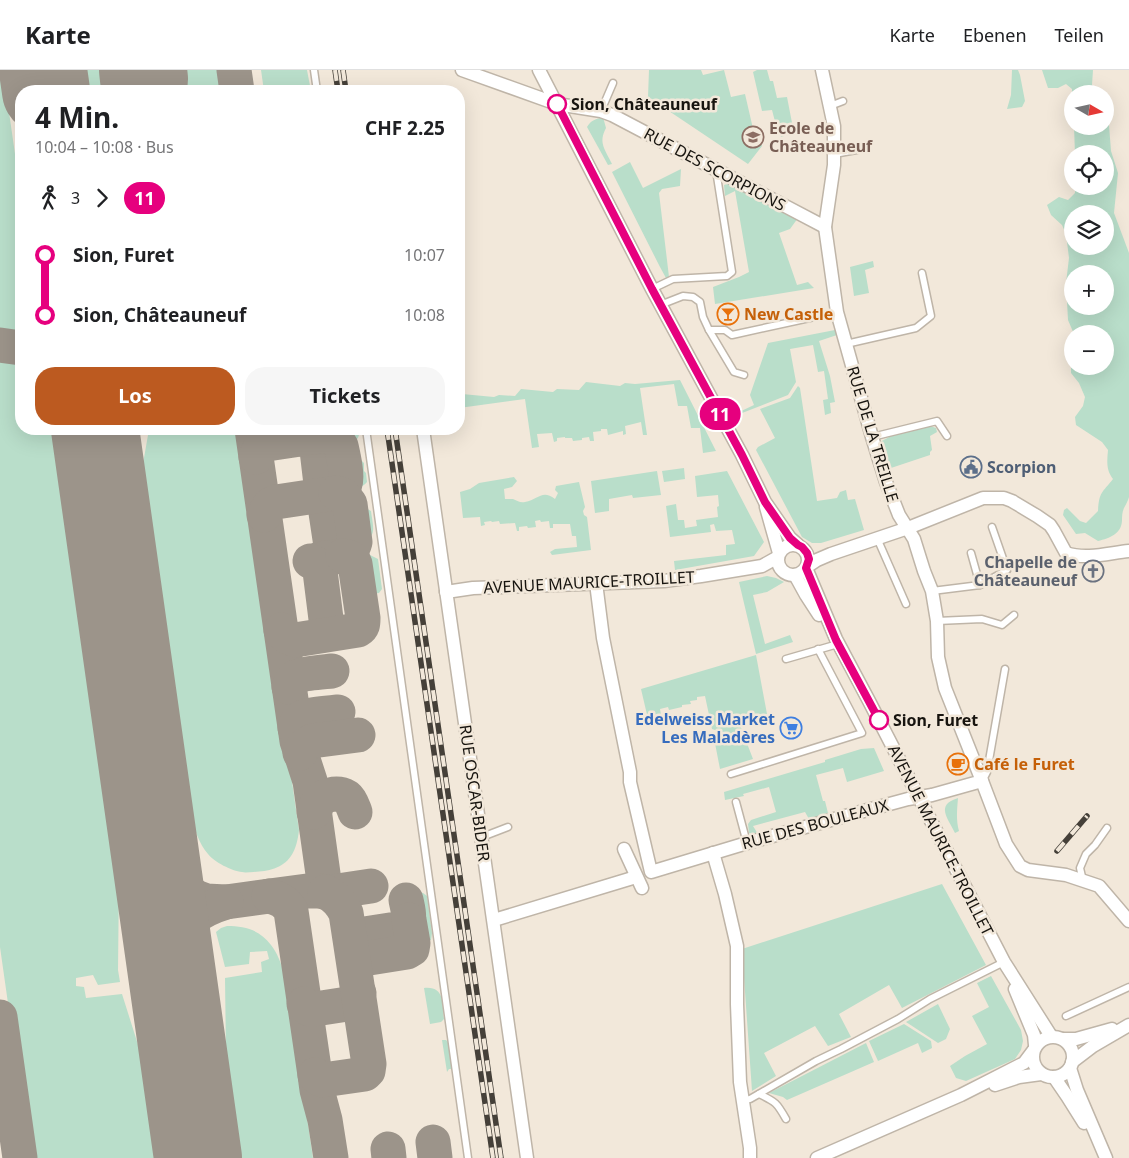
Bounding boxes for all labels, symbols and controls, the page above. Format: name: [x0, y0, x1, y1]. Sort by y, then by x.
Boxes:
text: Karte: [25, 18, 91, 51]
text: Karte: [890, 23, 935, 47]
text: Ebenen: [963, 23, 1027, 47]
text: Teilen: [1055, 23, 1104, 47]
north arrow: [1064, 85, 1114, 135]
map controls: [1064, 85, 1114, 375]
place label: Sion, Châteauneuf: [571, 93, 718, 115]
marker: Sion, Châteauneuf: [547, 94, 567, 114]
text: 4 Min.: [35, 98, 119, 136]
text: CHF 2.25: [365, 115, 445, 141]
place label: Ecole de Châteauneuf: [769, 117, 873, 157]
street label: RUE DES SCORPIONS: [640, 122, 790, 216]
school or university icon: Ecole de Châteauneuf: [741, 125, 765, 149]
text: 10:04 – 10:08 · Bus: [35, 136, 174, 158]
button: locate: [1064, 145, 1114, 195]
icon: walk: [35, 184, 63, 212]
icon: forward: [88, 184, 116, 212]
text: 11: [134, 186, 155, 210]
text: 3: [71, 187, 80, 209]
button: layers: [1064, 205, 1114, 255]
text: Sion, Furet: [73, 242, 174, 268]
text: 10:07: [404, 244, 445, 266]
button: +: [1064, 265, 1114, 315]
text: Sion, Châteauneuf: [73, 302, 246, 328]
bar icon: New Castle: [716, 302, 740, 326]
place label: New Castle: [744, 303, 833, 325]
text: 10:08: [404, 304, 445, 326]
button: −: [1064, 325, 1114, 375]
street label: RUE DE LA TREILLE: [842, 363, 904, 505]
button: Los: [35, 367, 235, 425]
button: Tickets: [245, 367, 445, 425]
line badge: 11: [698, 398, 742, 430]
text: 11: [710, 402, 730, 426]
public building icon: Scorpion: [959, 455, 983, 479]
place label: Scorpion: [987, 456, 1057, 478]
place label: Chapelle de Châteauneuf: [974, 551, 1078, 591]
church icon: Chapelle de Châteauneuf: [1081, 559, 1105, 583]
street label: AVENUE MAURICE-TROILLET: [483, 565, 695, 599]
place label: Edelweiss Market Les Maladères: [635, 708, 775, 748]
place label: Sion, Furet: [893, 709, 978, 731]
marker: Sion, Furet: [869, 710, 889, 730]
supermarket icon: Edelweiss Market Les Maladères: [779, 716, 803, 740]
street label: RUE OSCAR-BIDER: [455, 723, 495, 863]
street label: AVENUE MAURICE-TROILLET: [883, 741, 999, 939]
cafe icon: Café le Furet: [946, 752, 970, 776]
place label: Café le Furet: [974, 753, 1075, 775]
street label: RUE DES BOULEAUX: [739, 794, 892, 854]

